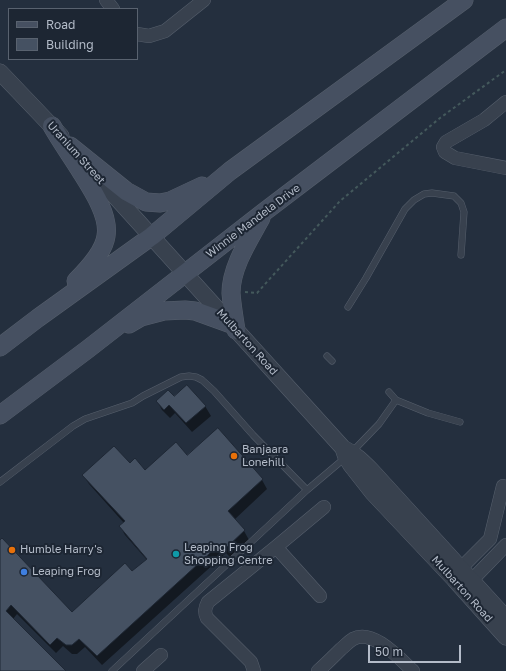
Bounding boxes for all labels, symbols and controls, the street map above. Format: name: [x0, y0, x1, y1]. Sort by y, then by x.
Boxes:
legend: [8, 8, 138, 60]
text: Road: [46, 17, 75, 32]
text: Building: [46, 37, 94, 52]
street label: Uranium Street: [44, 119, 108, 187]
street label: Winnie Mandela Drive: [203, 181, 303, 261]
street label: Mulbarton Road: [214, 306, 280, 378]
place label: Banjaara Lonehill: [242, 443, 288, 469]
marker: Banjaara Lonehill: [229, 451, 239, 461]
place label: Leaping Frog Shopping Centre: [184, 541, 273, 567]
place label: Humble Harry's: [20, 543, 102, 557]
marker: Humble Harry's: [7, 545, 17, 555]
marker: Leaping Frog Shopping Centre: [171, 549, 181, 559]
street label: Mulbarton Road: [429, 553, 495, 625]
place label: Leaping Frog: [32, 565, 101, 579]
marker: Leaping Frog: [19, 567, 29, 577]
scale bar: [370, 637, 463, 663]
text: 50 m: [375, 644, 403, 659]

